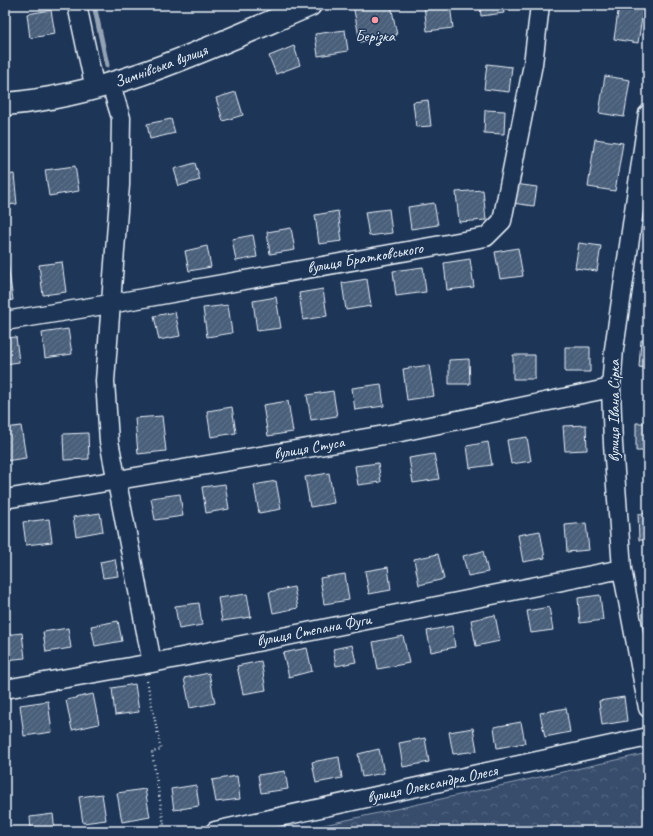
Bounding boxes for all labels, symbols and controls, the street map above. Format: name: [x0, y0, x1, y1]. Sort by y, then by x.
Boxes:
marker: Берізка: [370, 15, 380, 25]
place label: Берізка: [355, 26, 396, 46]
street label: Зимнівська вулиця: [112, 40, 211, 92]
street label: вулиця Братковського: [306, 238, 426, 278]
street label: вулиця Івана Сірка: [604, 359, 624, 462]
street label: вулиця Стуса: [272, 432, 347, 464]
street label: вулиця Степана Фуги: [255, 609, 374, 651]
street label: вулиця Олександра Олеся: [365, 760, 500, 808]

